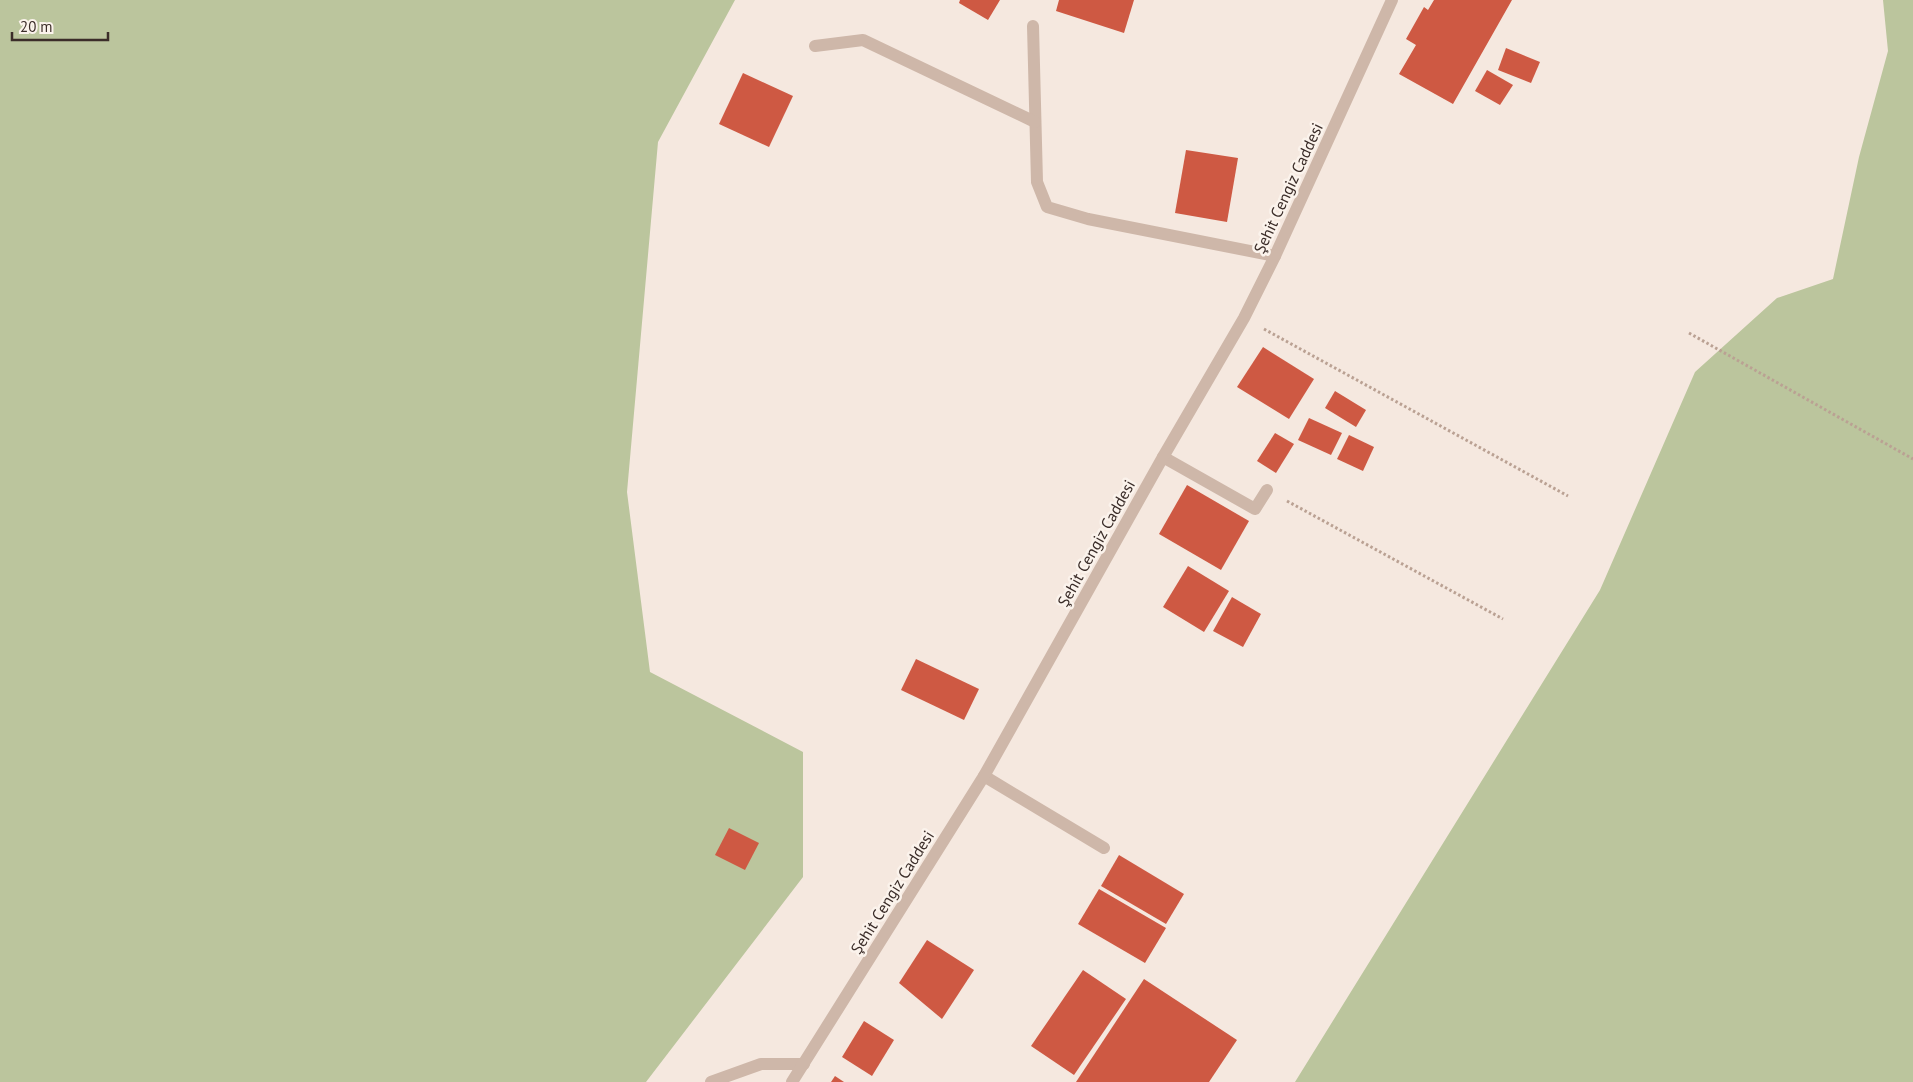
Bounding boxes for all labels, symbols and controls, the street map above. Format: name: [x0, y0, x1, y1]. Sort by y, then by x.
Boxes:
scale bar: [12, 10, 109, 42]
text: 20 m: [20, 17, 53, 36]
street label: Şehit Cengiz Caddesi: [1249, 120, 1327, 256]
street label: Şehit Cengiz Caddesi: [1053, 476, 1139, 610]
street label: Şehit Cengiz Caddesi: [846, 827, 938, 957]

